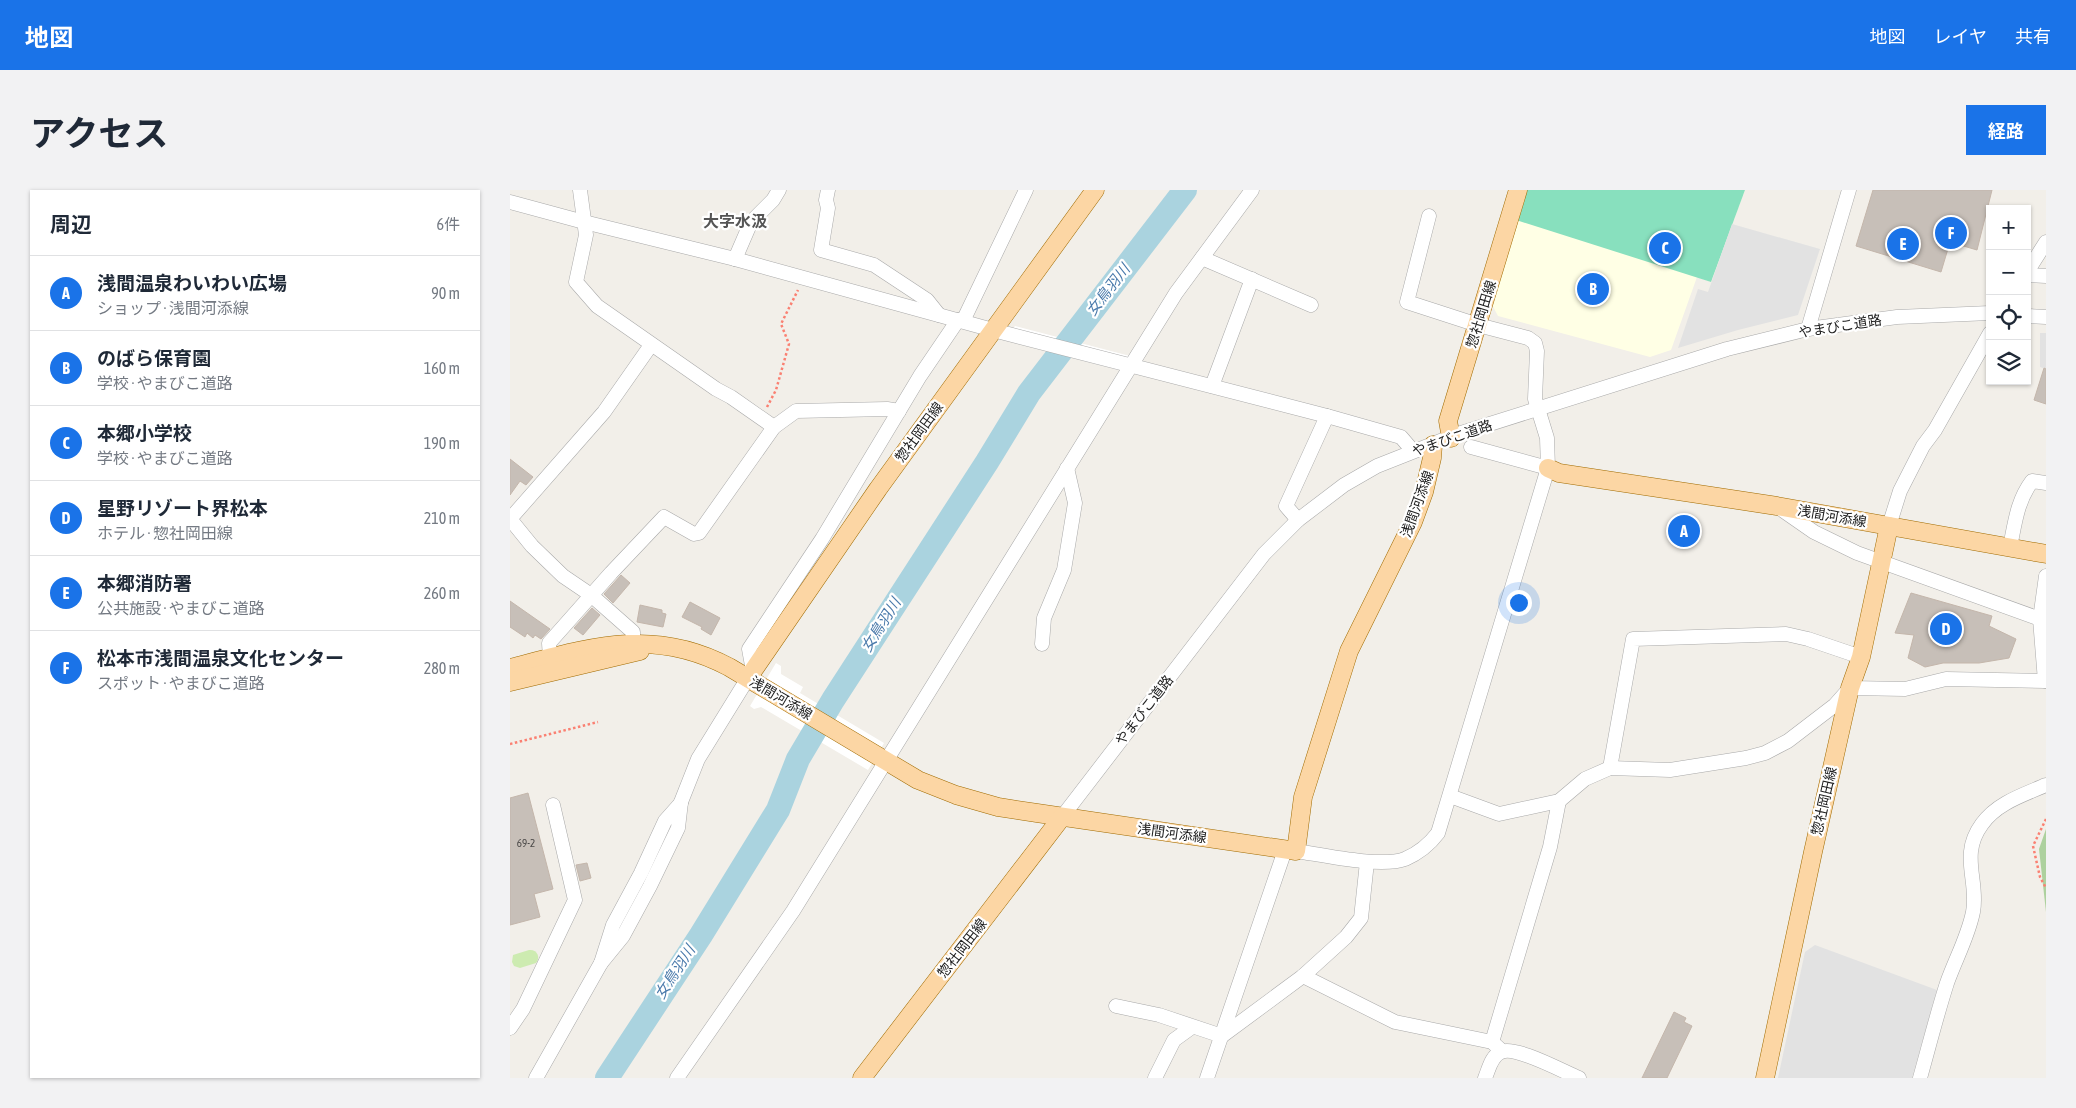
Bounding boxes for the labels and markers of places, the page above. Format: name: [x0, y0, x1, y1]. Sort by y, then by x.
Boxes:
pin: F: [1935, 214, 1967, 252]
pin: E: [1887, 225, 1919, 263]
pin: C: [1649, 229, 1681, 267]
pin: B: [1577, 270, 1609, 308]
pin: A: [1668, 512, 1700, 550]
pin: D: [1930, 610, 1962, 648]

